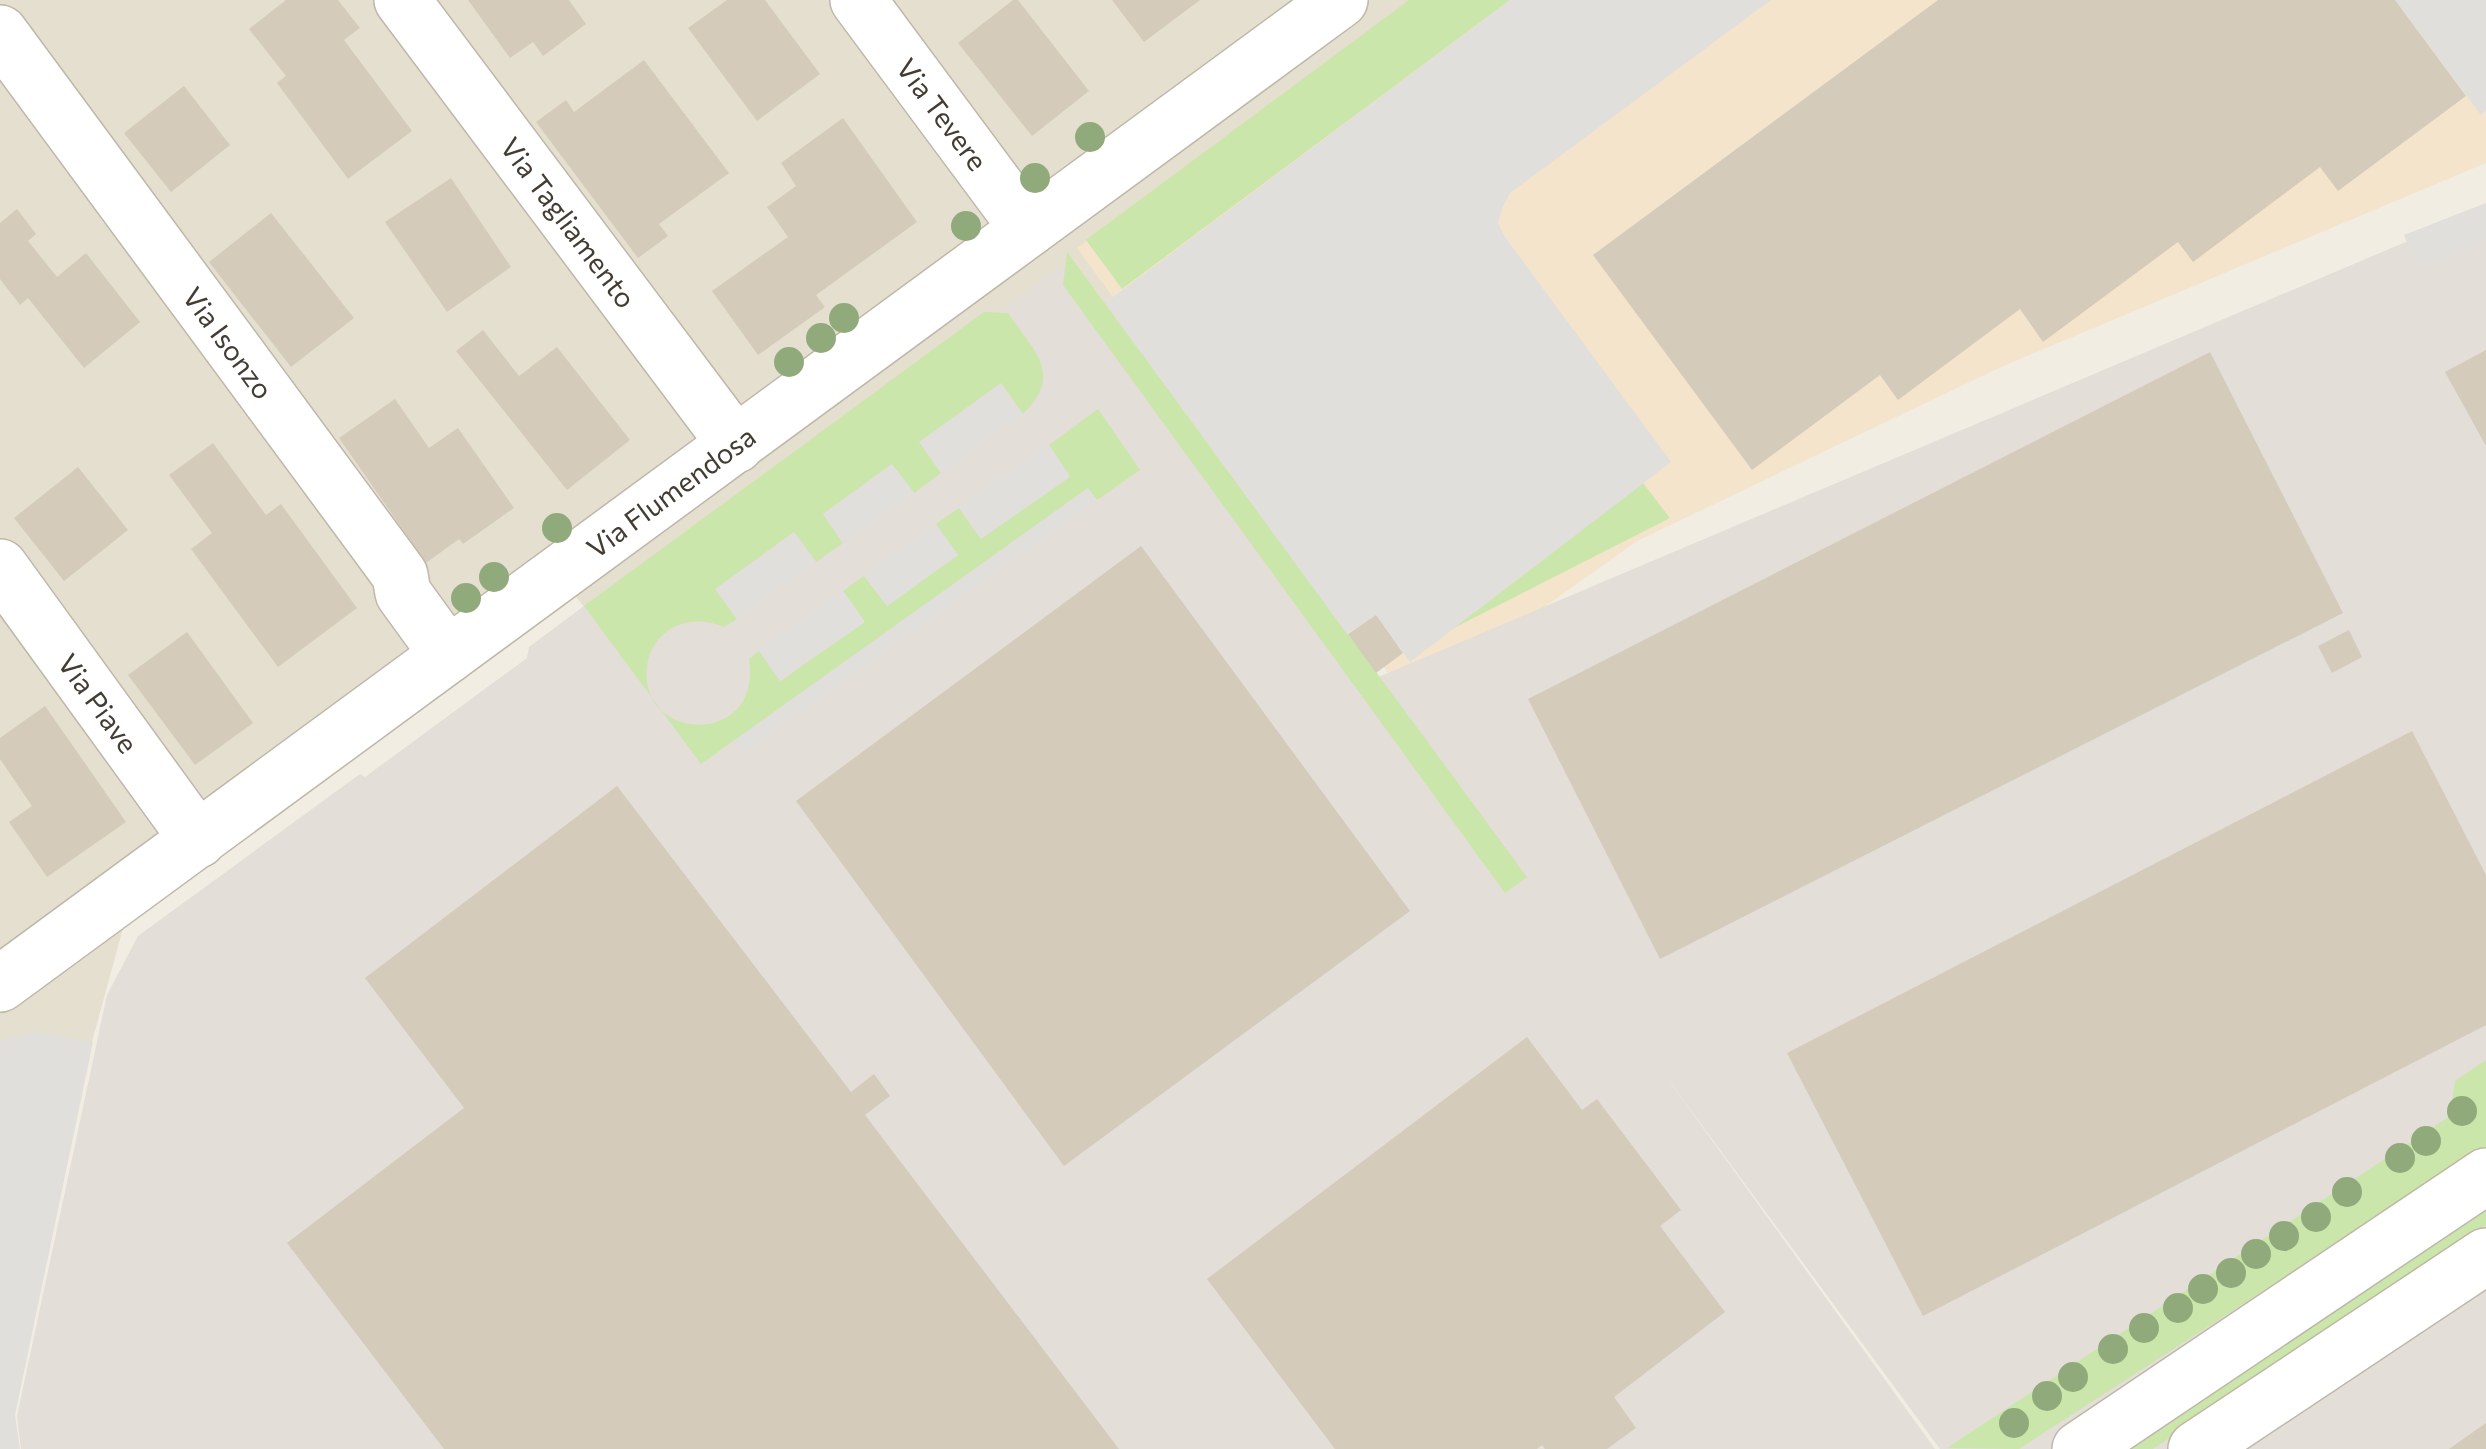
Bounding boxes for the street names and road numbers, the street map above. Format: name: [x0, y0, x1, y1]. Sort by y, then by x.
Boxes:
street label: Via Tevere: [890, 51, 995, 177]
street label: Via Tagliamento: [494, 131, 644, 314]
street label: Via Isonzo: [176, 280, 281, 405]
street label: Via Flumendosa: [580, 418, 762, 565]
street label: Via Piave: [51, 647, 146, 759]

